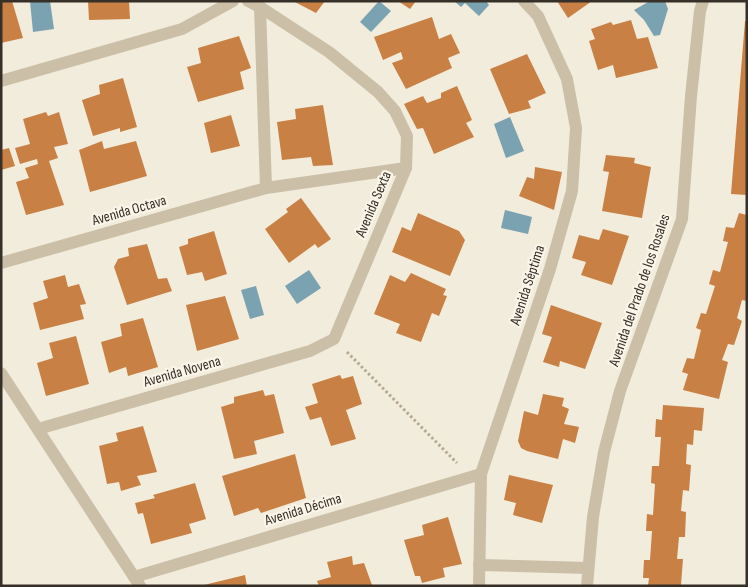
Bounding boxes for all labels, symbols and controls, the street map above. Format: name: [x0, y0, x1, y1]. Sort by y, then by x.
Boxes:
street label: Avenida Sexta: [351, 168, 396, 241]
street label: Avenida Octava: [89, 191, 169, 230]
street label: Avenida del Prado de los Rosales: [604, 212, 674, 370]
street label: Avenida Séptima: [505, 243, 549, 329]
street label: Avenida Novena: [140, 351, 223, 392]
street label: Avenida Décima: [262, 489, 344, 530]

